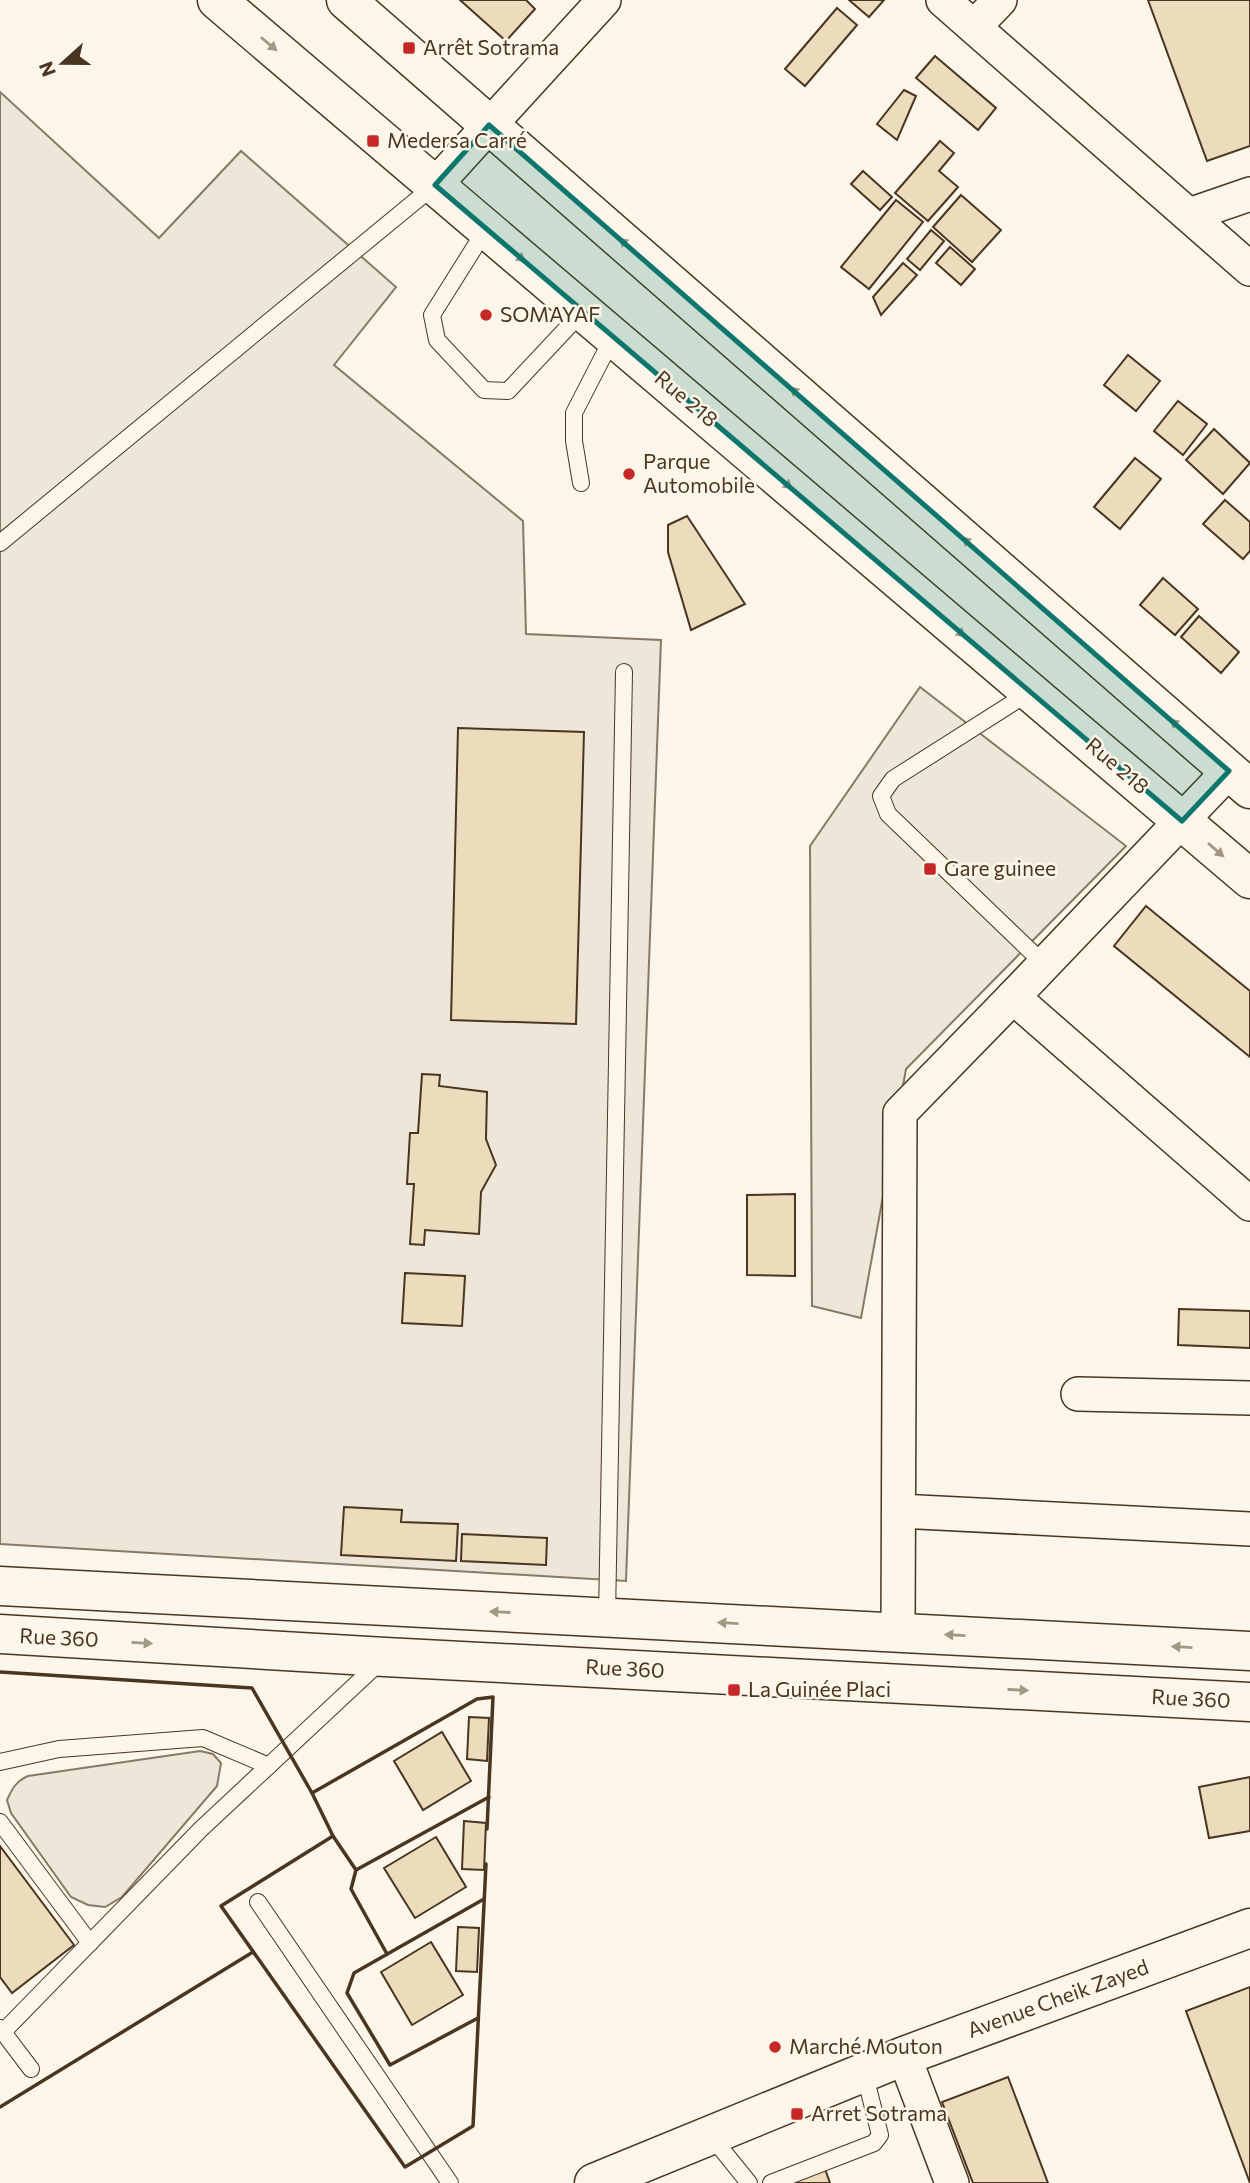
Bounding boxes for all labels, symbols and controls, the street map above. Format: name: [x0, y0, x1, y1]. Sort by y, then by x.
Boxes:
north arrow: [28, 28, 98, 98]
place label: Arrêt Sotrama: [423, 34, 559, 59]
one-way arrow: [261, 36, 278, 51]
marker: Arrêt Sotrama: [401, 40, 417, 56]
text: N: [33, 58, 60, 80]
place label: Medersa Carré: [387, 127, 527, 152]
marker: Medersa Carré: [365, 133, 381, 149]
one-way arrow: [618, 238, 635, 253]
one-way arrow: [509, 247, 526, 262]
place label: SOMAYAF: [500, 301, 600, 326]
marker: SOMAYAF: [478, 307, 494, 323]
street label: Rue 218: [651, 364, 723, 431]
one-way arrow: [789, 386, 807, 402]
place label: Parque Automobile: [643, 448, 755, 497]
marker: Parque Automobile: [621, 466, 637, 482]
one-way arrow: [775, 474, 792, 489]
one-way arrow: [961, 537, 978, 552]
one-way arrow: [948, 622, 965, 637]
one-way arrow: [1169, 718, 1187, 734]
street label: Rue 218: [1082, 731, 1154, 798]
one-way arrow: [1207, 842, 1224, 857]
place label: Gare guinee: [944, 855, 1056, 880]
marker: Gare guinee: [922, 861, 938, 877]
one-way arrow: [489, 1606, 511, 1617]
one-way arrow: [716, 1617, 738, 1628]
street label: Rue 360: [19, 1622, 99, 1651]
one-way arrow: [943, 1629, 965, 1640]
one-way arrow: [131, 1637, 153, 1648]
one-way arrow: [1171, 1642, 1193, 1653]
street label: Rue 360: [585, 1653, 665, 1682]
place label: La Guinée Placi: [748, 1676, 891, 1701]
marker: La Guinée Placi: [726, 1682, 742, 1698]
street label: Rue 360: [1151, 1683, 1231, 1712]
one-way arrow: [1007, 1684, 1029, 1695]
street label: Avenue Cheik Zayed: [964, 1953, 1151, 2042]
place label: Marché Mouton: [789, 2033, 943, 2058]
marker: Marché Mouton: [767, 2039, 783, 2055]
place label: Arret Sotrama: [811, 2100, 947, 2125]
marker: Arret Sotrama: [789, 2106, 805, 2122]

